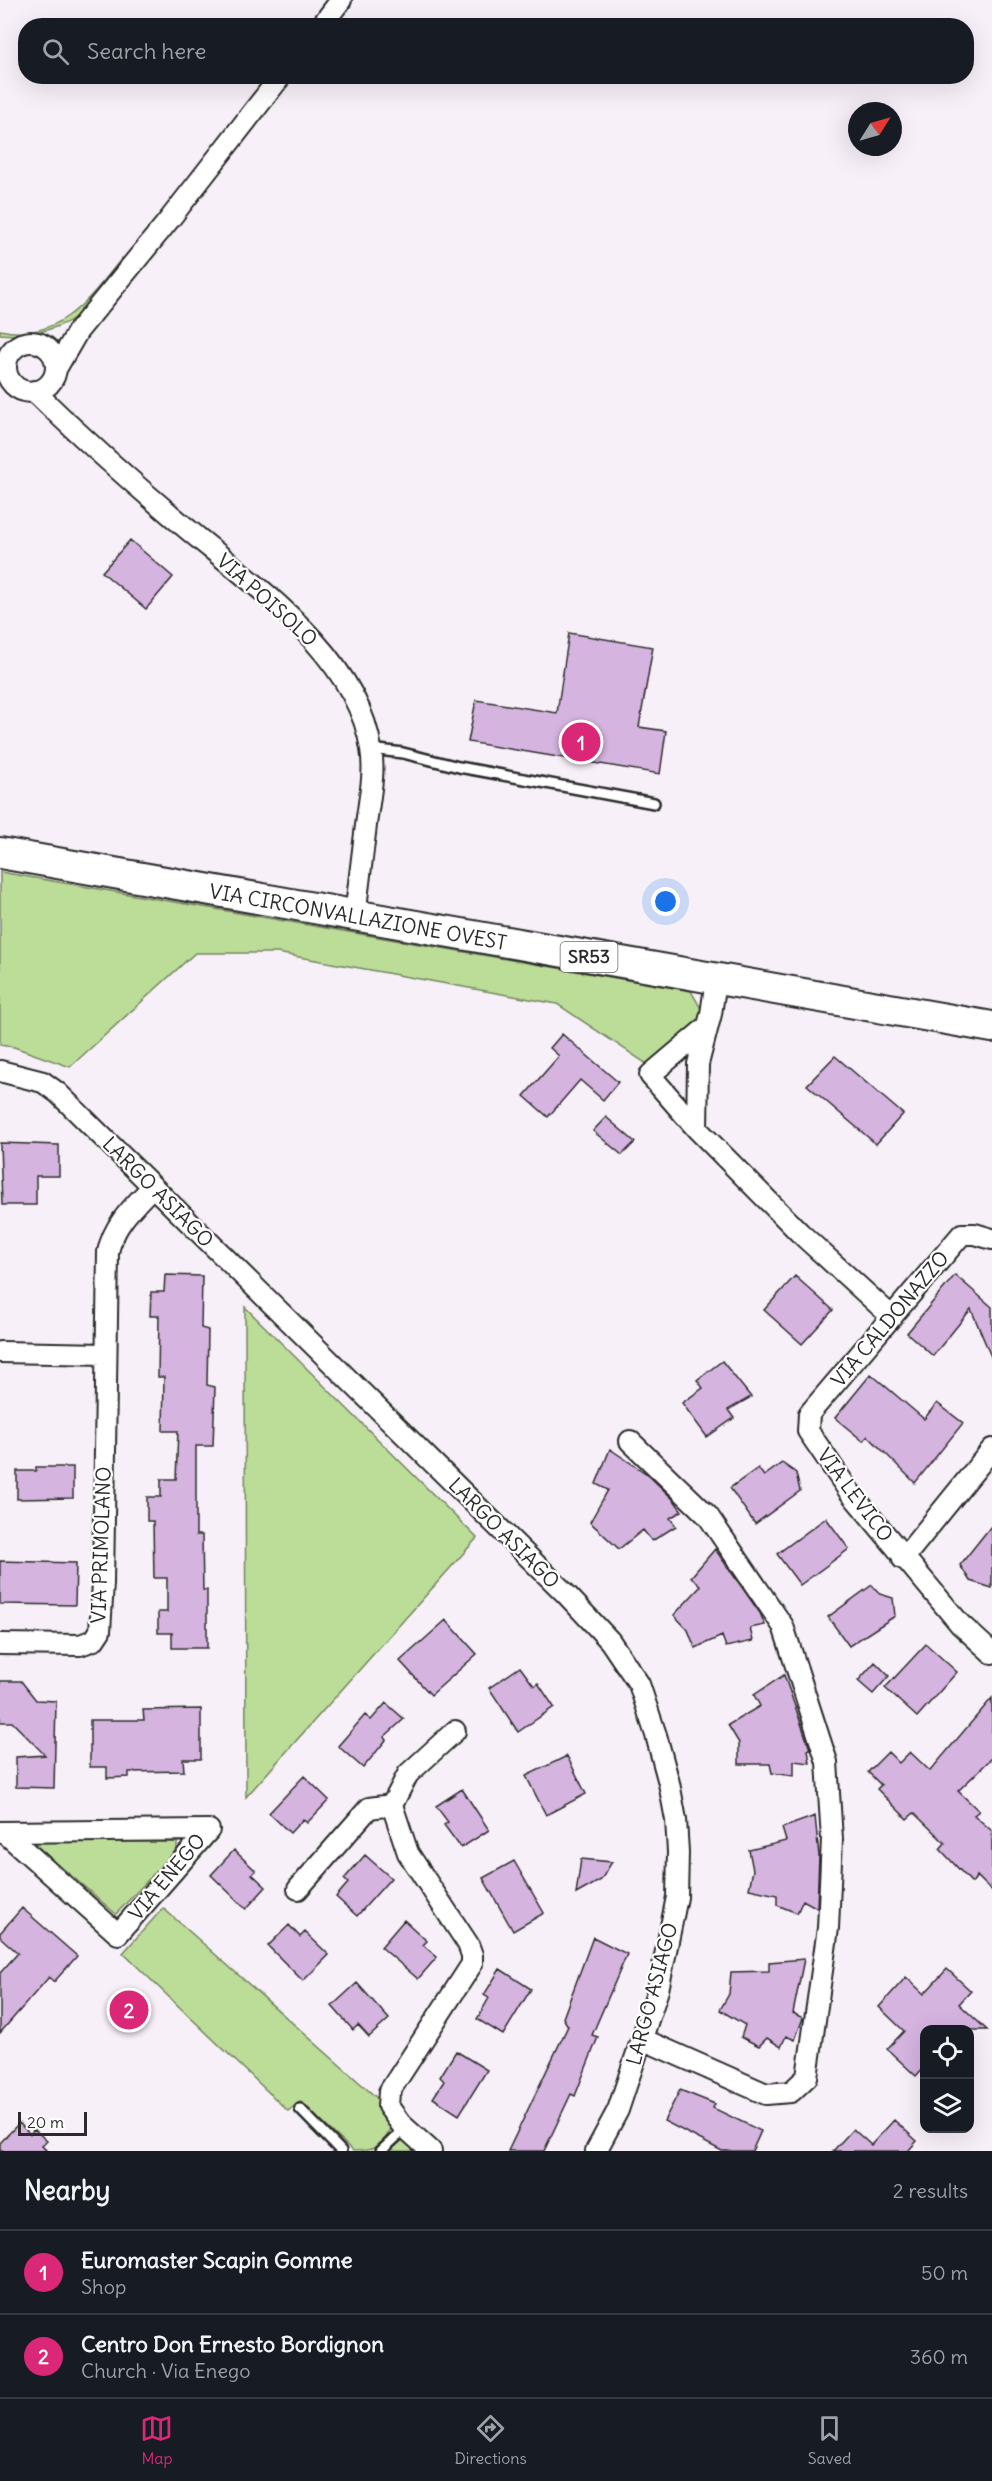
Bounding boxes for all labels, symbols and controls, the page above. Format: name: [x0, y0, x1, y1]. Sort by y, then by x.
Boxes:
search box: [18, 18, 974, 84]
icon: search: [39, 35, 72, 68]
text: Search here: [87, 37, 206, 65]
north arrow: [848, 102, 902, 156]
street label: VIA POISOLO: [212, 548, 323, 651]
pin: 1: [562, 720, 600, 764]
street label: VIA CIRCONVALLAZIONE OVEST: [208, 878, 509, 955]
your location: [651, 887, 680, 916]
road number: SR53: [560, 942, 618, 972]
street label: LARGO ASIAGO: [98, 1131, 219, 1252]
street label: VIA CALDONAZZO: [825, 1246, 954, 1392]
street label: VIA LEVICO: [812, 1443, 899, 1546]
street label: VIA PRIMOLANO: [85, 1466, 116, 1624]
street label: LARGO ASIAGO: [444, 1472, 565, 1593]
street label: VIA ENEGO: [123, 1828, 210, 1925]
street label: LARGO ASIAGO: [620, 1920, 683, 2068]
pin: 2: [110, 1988, 148, 2032]
map controls: [920, 2025, 974, 2133]
button: locate: [920, 2025, 974, 2079]
button: layers: [920, 2079, 974, 2133]
scale bar: [18, 2109, 87, 2136]
text: 20 m: [27, 2112, 64, 2132]
text: Nearby: [24, 2174, 110, 2207]
text: 2 results: [893, 2178, 968, 2203]
text: Euromaster Scapin Gomme: [81, 2246, 353, 2274]
text: 1: [40, 2260, 47, 2285]
text: 50 m: [921, 2260, 968, 2285]
text: Shop: [81, 2274, 126, 2299]
text: Centro Don Ernesto Bordignon: [81, 2330, 384, 2358]
text: 2: [38, 2344, 49, 2369]
text: 360 m: [910, 2344, 968, 2369]
text: Church · Via Enego: [81, 2358, 251, 2383]
tab: Map: [140, 2412, 173, 2468]
tab: Directions: [454, 2412, 527, 2468]
tab: Saved: [808, 2412, 852, 2468]

